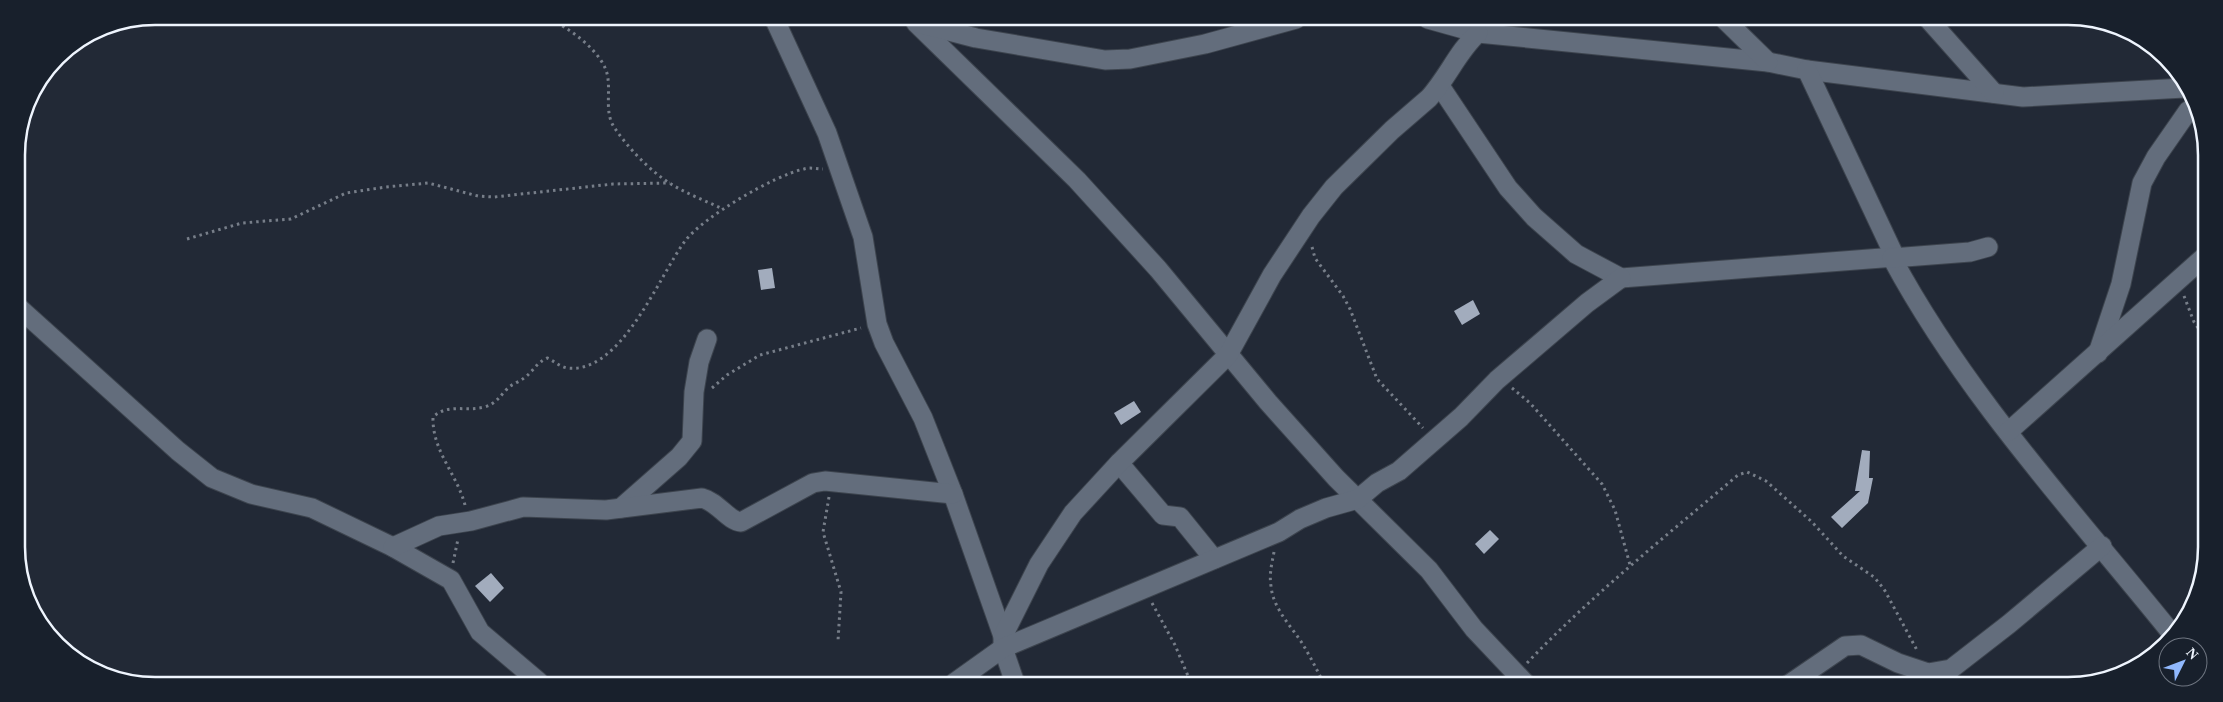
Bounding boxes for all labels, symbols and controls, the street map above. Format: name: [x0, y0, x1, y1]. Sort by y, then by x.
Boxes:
north arrow: [2158, 637, 2208, 687]
text: N: [2183, 645, 2201, 662]

